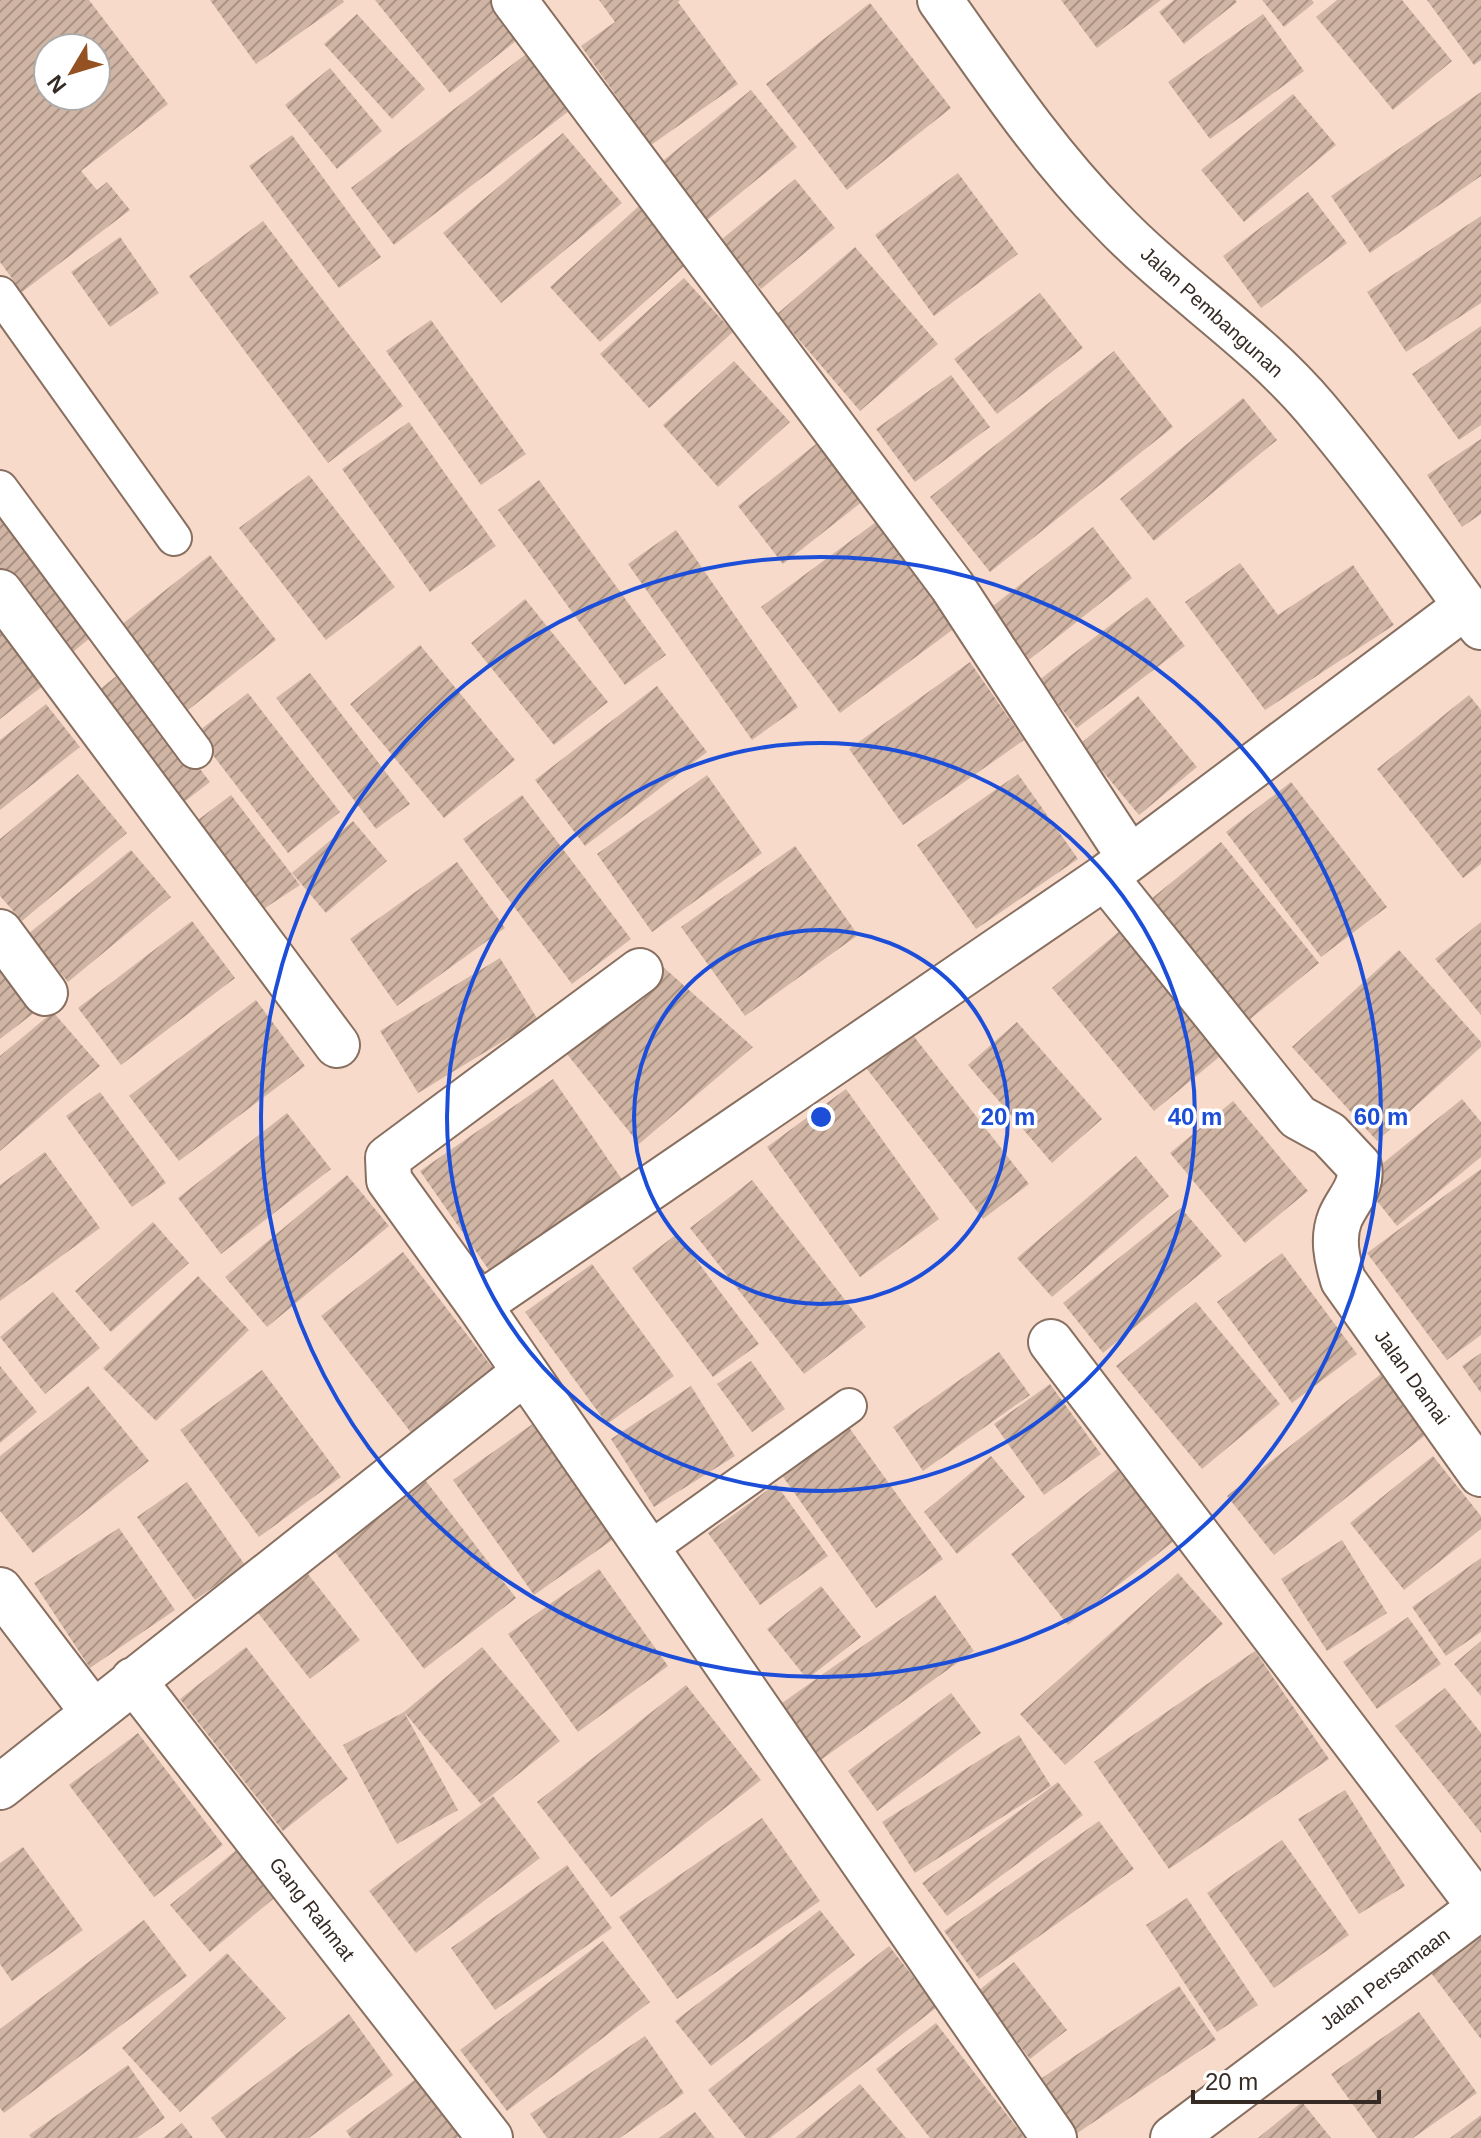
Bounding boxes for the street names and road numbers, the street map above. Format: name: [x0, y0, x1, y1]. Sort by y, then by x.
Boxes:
street label: Jalan Pembangunan: [1136, 242, 1288, 382]
street label: Jalan Damai: [1370, 1326, 1454, 1428]
street label: Gang Rahmat: [265, 1853, 359, 1965]
street label: Jalan Persamaan: [1316, 1923, 1454, 2035]

